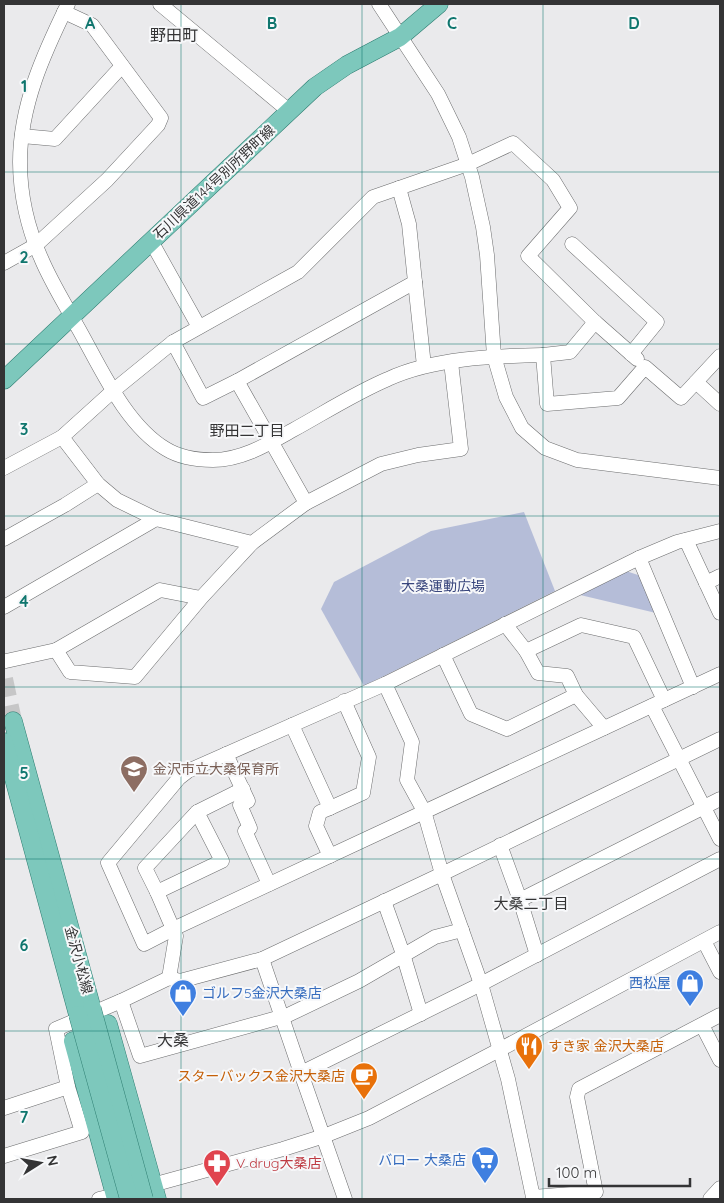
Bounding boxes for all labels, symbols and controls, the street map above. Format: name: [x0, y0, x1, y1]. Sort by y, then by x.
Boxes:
text: A: [85, 13, 96, 33]
text: B: [267, 13, 277, 33]
text: C: [447, 13, 457, 33]
text: D: [628, 13, 640, 33]
district label: 野田町: [150, 25, 198, 45]
text: 1: [21, 76, 27, 96]
street label: 石川県道144号別所野町線: [149, 121, 279, 243]
text: 2: [19, 247, 29, 267]
text: 3: [20, 419, 28, 439]
district label: 野田二丁目: [209, 421, 285, 440]
park label: 大桑運動広場: [401, 577, 485, 595]
text: 4: [19, 591, 29, 611]
school or university icon: 金沢市立大桑保育所: [119, 754, 149, 793]
place label: 金沢市立大桑保育所: [153, 760, 279, 778]
text: 5: [19, 763, 29, 783]
district label: 大桑二丁目: [493, 894, 569, 913]
street label: 金沢小松線: [61, 924, 97, 996]
text: 6: [20, 935, 29, 955]
shop icon: 西松屋: [675, 968, 705, 1007]
place label: 西松屋: [629, 974, 671, 992]
shop icon: ゴルフ5金沢大桑店: [168, 978, 198, 1017]
place label: ゴルフ5金沢大桑店: [202, 984, 322, 1002]
district label: 大桑: [157, 1030, 189, 1050]
restaurant icon: すき家 金沢大桑店: [514, 1031, 544, 1070]
place label: すき家 金沢大桑店: [548, 1037, 664, 1055]
cafe icon: スターバックス金沢大桑店: [349, 1061, 379, 1100]
place label: スターバックス金沢大桑店: [178, 1067, 345, 1085]
text: 7: [20, 1107, 29, 1127]
north arrow: [15, 1138, 65, 1188]
supermarket icon: バロー 大桑店: [470, 1145, 500, 1184]
pharmacy icon: V drug大桑店: [202, 1148, 232, 1187]
place label: バロー 大桑店: [378, 1151, 466, 1169]
text: N: [43, 1154, 63, 1167]
place label: V drug大桑店: [236, 1154, 322, 1172]
scale bar: [549, 1156, 690, 1188]
text: 100 m: [556, 1163, 597, 1182]

